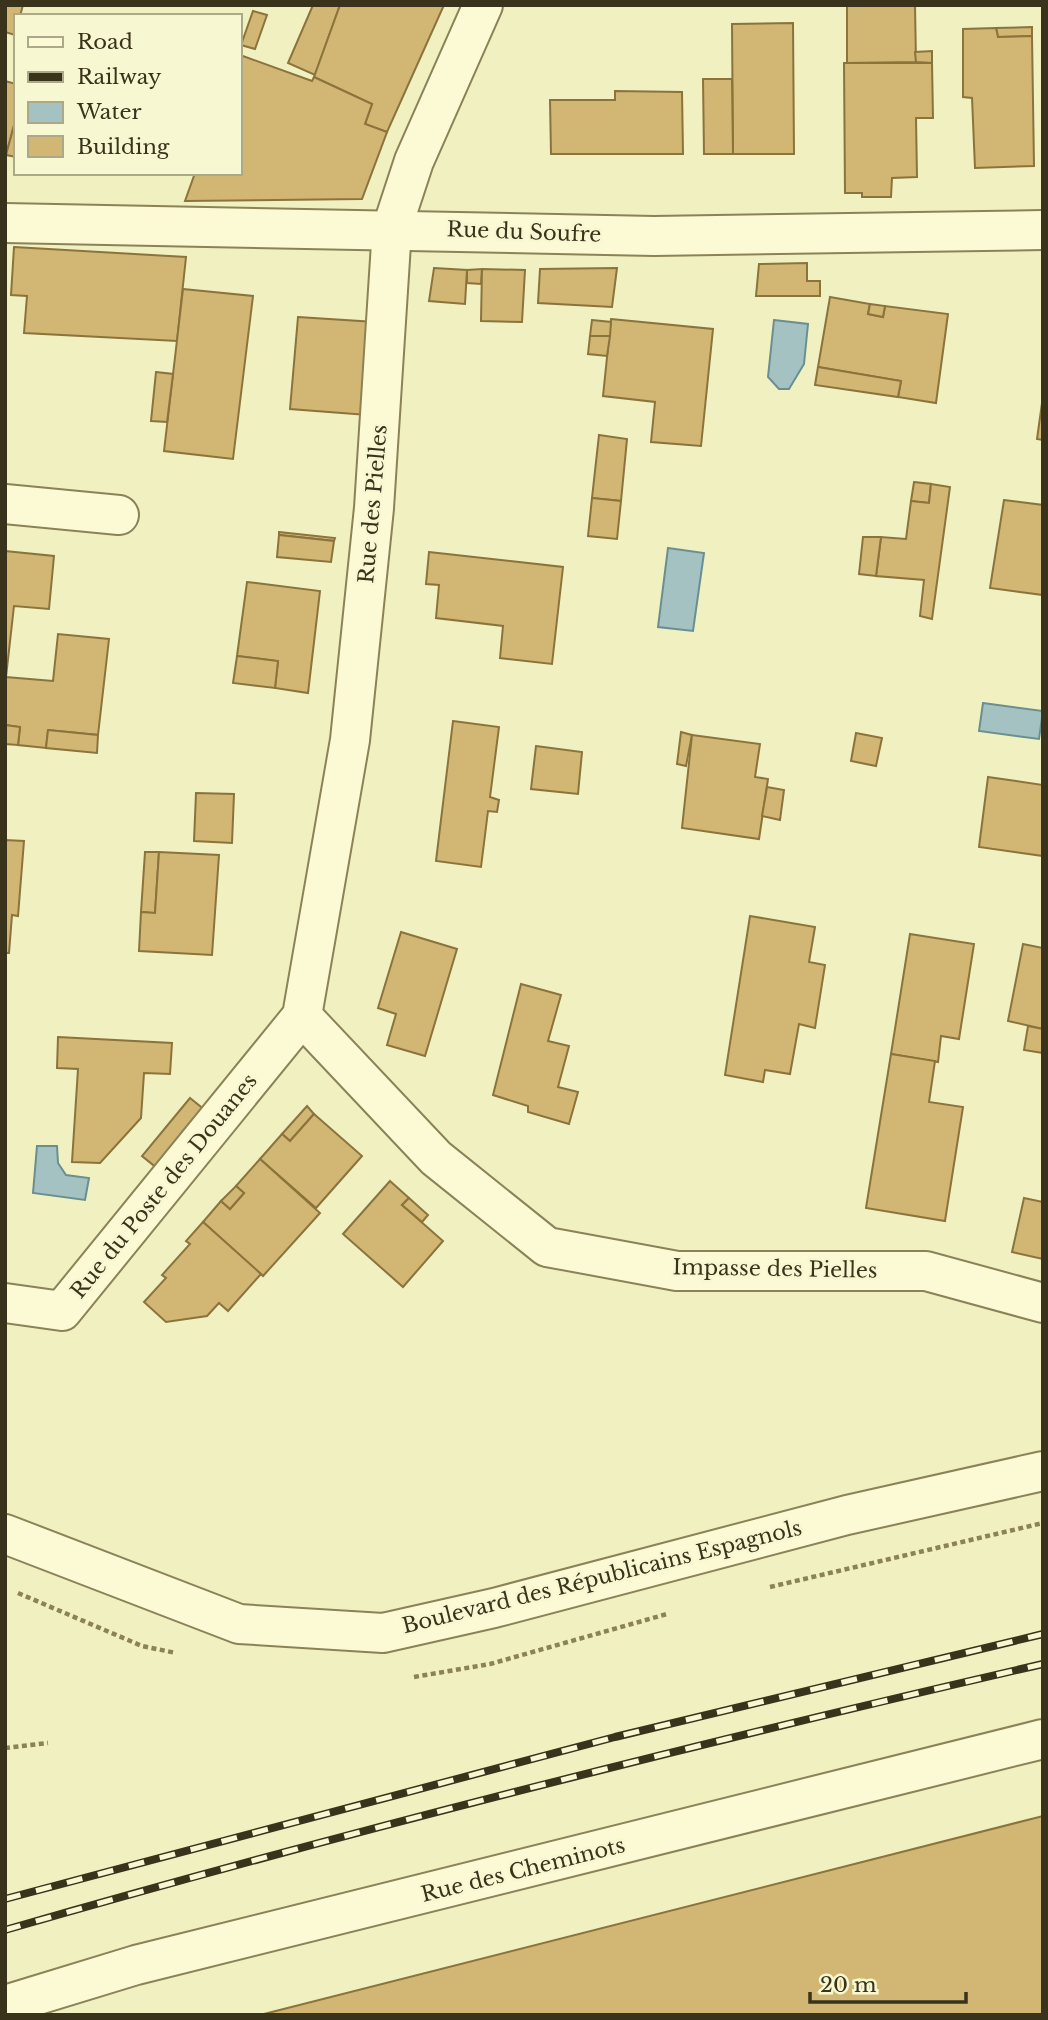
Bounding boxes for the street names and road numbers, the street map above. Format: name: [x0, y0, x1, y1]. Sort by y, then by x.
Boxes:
street label: Rue du Soufre: [446, 216, 602, 248]
street label: Rue des Pielles: [353, 424, 393, 584]
street label: Rue du Poste des Douanes: [65, 1068, 263, 1304]
street label: Impasse des Pielles: [672, 1254, 878, 1284]
street label: Boulevard des Républicains Espagnols: [400, 1515, 804, 1639]
street label: Rue des Cheminots: [418, 1832, 628, 1908]

